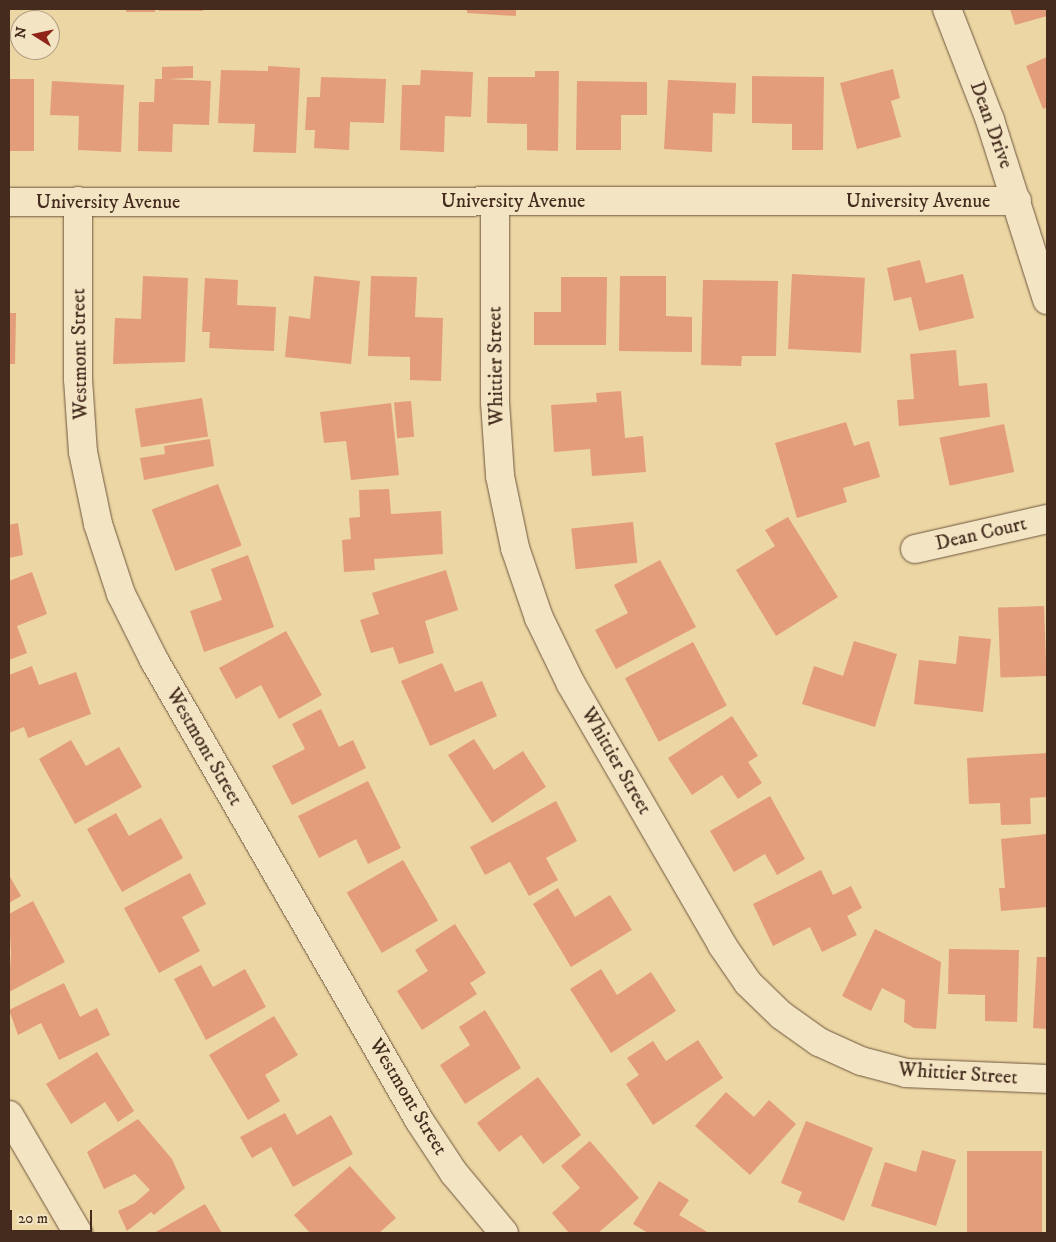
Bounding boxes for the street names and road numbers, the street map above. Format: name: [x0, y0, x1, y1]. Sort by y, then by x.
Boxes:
street label: Dean Drive: [964, 78, 1018, 172]
street label: University Avenue: [441, 189, 585, 213]
street label: University Avenue: [846, 189, 990, 213]
street label: University Avenue: [36, 190, 180, 214]
street label: Westmont Street: [67, 288, 93, 420]
street label: Whittier Street: [483, 306, 509, 426]
street label: Dean Court: [933, 512, 1029, 556]
street label: Westmont Street: [161, 684, 247, 810]
street label: Whittier Street: [576, 703, 656, 819]
street label: Westmont Street: [364, 1034, 452, 1160]
street label: Whittier Street: [897, 1058, 1019, 1090]

